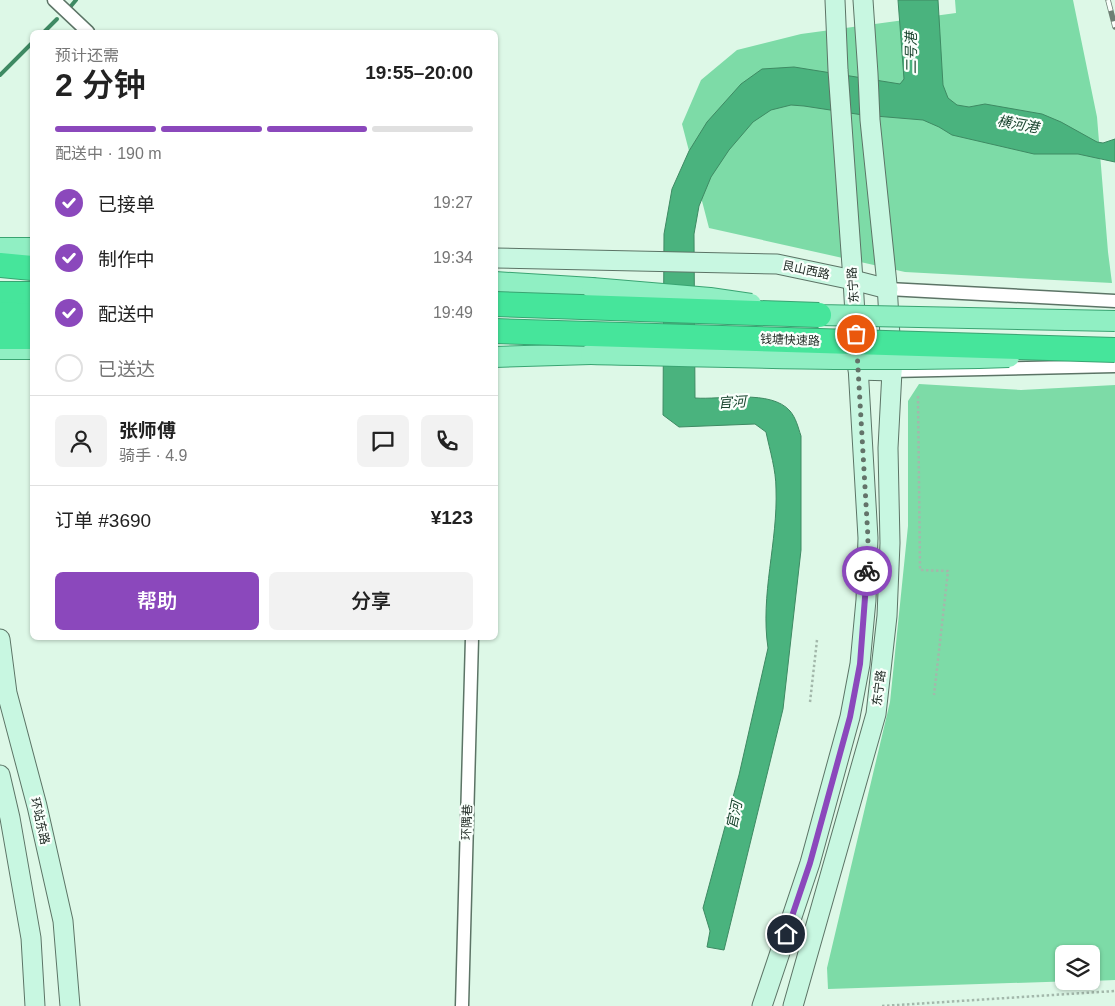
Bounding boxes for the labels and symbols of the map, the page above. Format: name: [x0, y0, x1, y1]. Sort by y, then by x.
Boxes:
water label: 二号港: [903, 30, 919, 74]
water label: 横河港: [996, 112, 1042, 136]
street label: 艮山西路: [781, 258, 831, 282]
street label: 东宁路: [845, 267, 861, 303]
pin: [835, 313, 877, 355]
street label: 钱塘快速路: [760, 332, 820, 348]
water label: 官河: [718, 393, 749, 411]
courier: [842, 546, 892, 596]
street label: 东宁路: [870, 669, 888, 707]
street label: 环站东路: [28, 796, 52, 846]
water label: 官河: [723, 797, 745, 830]
street label: 环隅巷: [459, 804, 475, 840]
pin: [765, 913, 807, 955]

